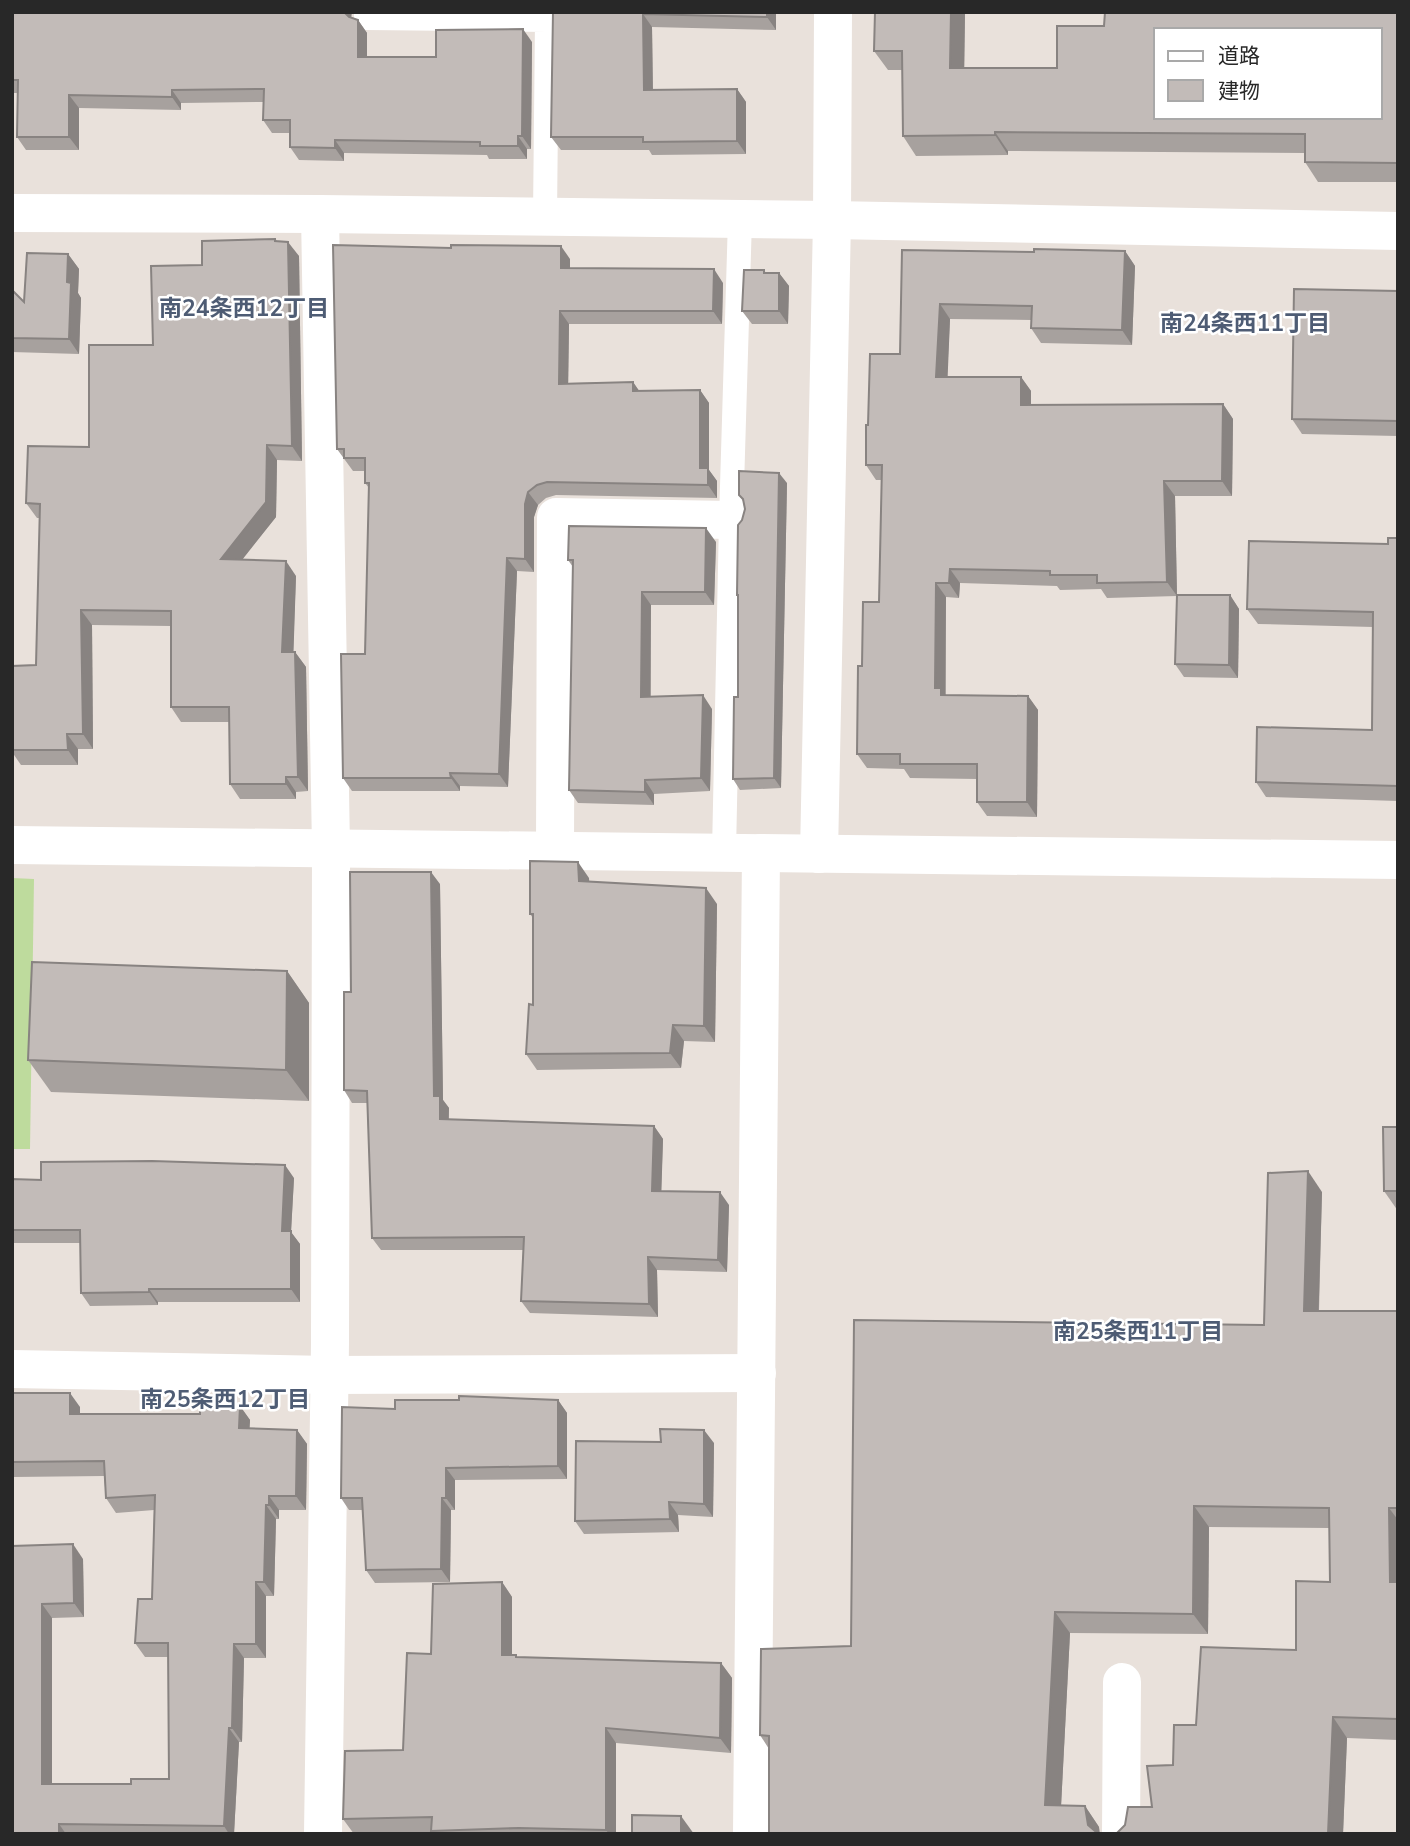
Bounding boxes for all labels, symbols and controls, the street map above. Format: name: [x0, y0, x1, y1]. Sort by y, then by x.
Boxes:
legend: [1154, 28, 1382, 119]
text: 道路: [1218, 42, 1260, 70]
text: 建物: [1218, 77, 1260, 105]
district label: 南24条西12丁目: [159, 293, 329, 324]
district label: 南24条西11丁目: [1160, 308, 1330, 339]
district label: 南25条西11丁目: [1053, 1316, 1223, 1347]
district label: 南25条西12丁目: [140, 1384, 310, 1415]

